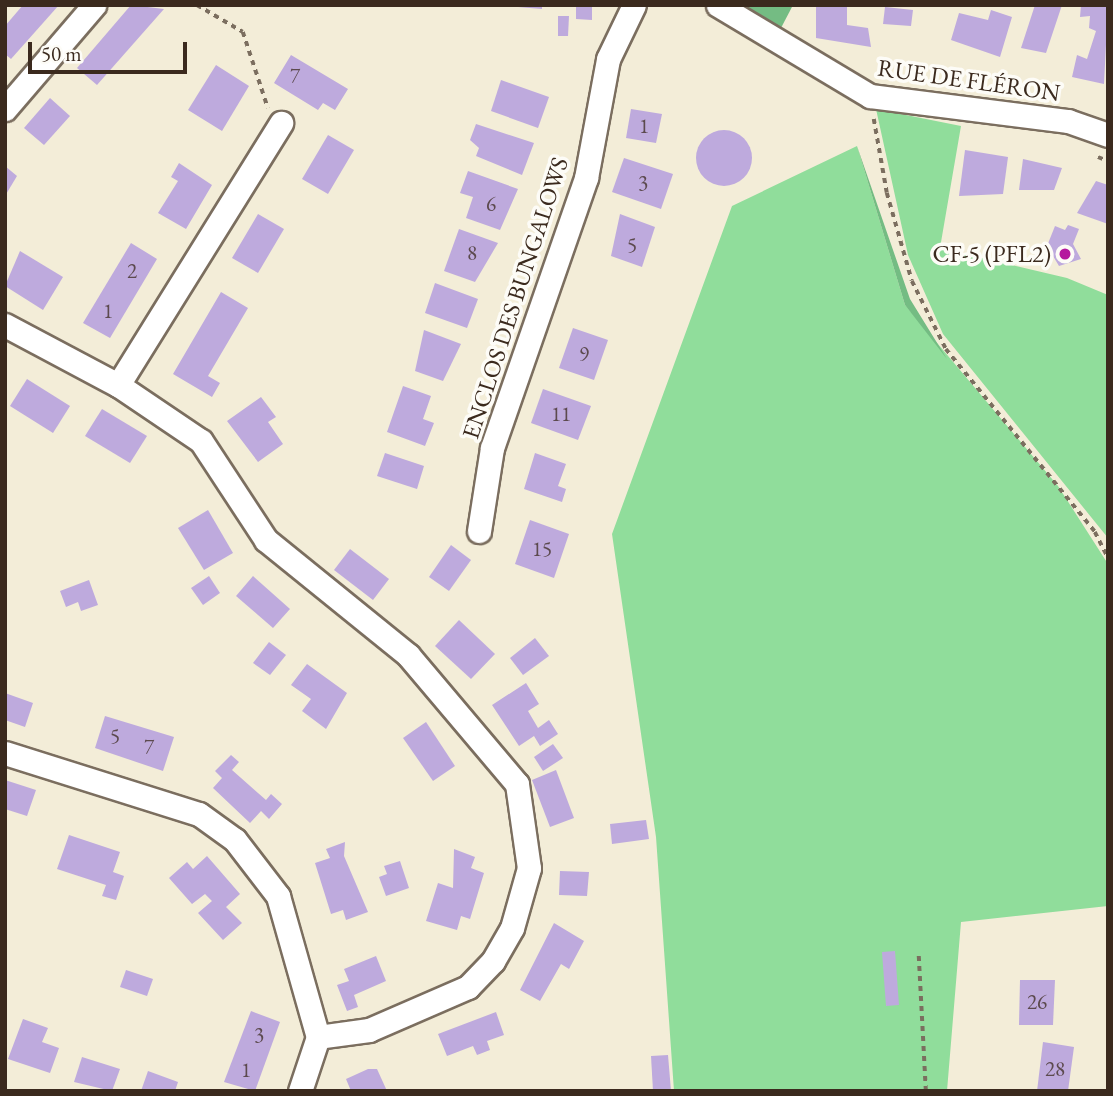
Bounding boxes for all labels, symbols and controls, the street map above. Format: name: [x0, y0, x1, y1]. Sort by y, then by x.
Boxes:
scale bar: [32, 28, 191, 72]
text: 50 m: [41, 40, 82, 67]
street label: RUE DE FLÉRON: [876, 53, 1062, 107]
house number: 7: [290, 63, 300, 89]
house number: 1: [639, 113, 649, 139]
street label: ENCLOS DES BUNGALOWS: [456, 154, 574, 442]
house number: 3: [638, 170, 648, 196]
house number: 6: [486, 191, 496, 217]
house number: 5: [627, 232, 637, 258]
house number: 8: [467, 240, 477, 266]
place label: CF-5 (PFL2): [933, 240, 1051, 268]
marker: CF-5 (PFL2): [1057, 246, 1073, 262]
house number: 2: [127, 258, 137, 284]
house number: 1: [103, 298, 113, 324]
house number: 9: [579, 341, 589, 367]
house number: 11: [551, 401, 571, 427]
house number: 15: [532, 536, 552, 562]
house number: 5: [110, 723, 120, 749]
house number: 7: [144, 734, 154, 760]
house number: 26: [1027, 989, 1047, 1015]
house number: 3: [254, 1022, 264, 1048]
house number: 28: [1045, 1056, 1065, 1082]
house number: 1: [241, 1057, 251, 1083]

